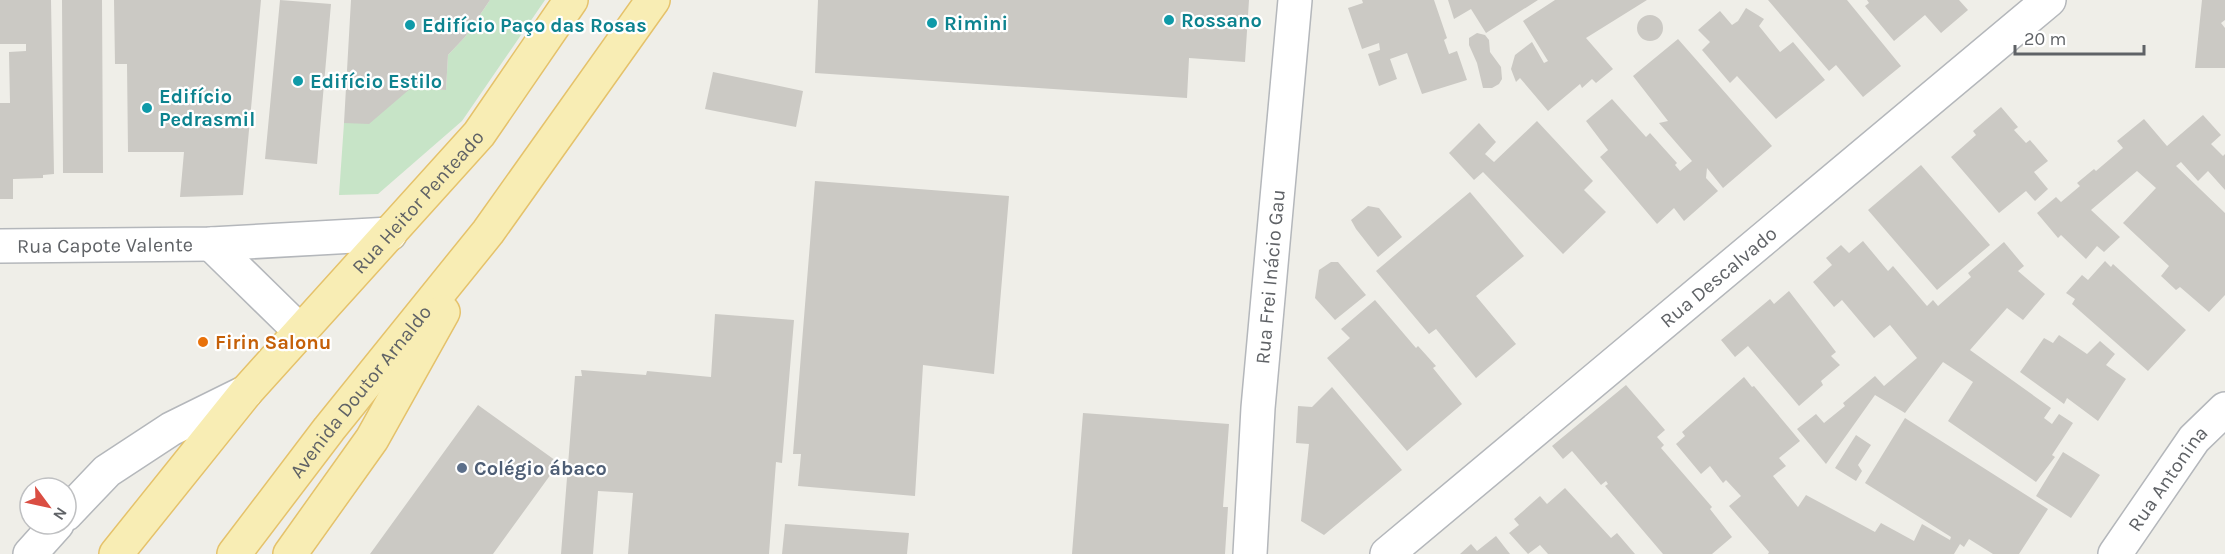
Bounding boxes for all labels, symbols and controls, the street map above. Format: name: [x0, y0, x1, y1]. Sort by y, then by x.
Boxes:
place label: Rossano: [1181, 9, 1262, 32]
place label: Rimini: [944, 12, 1008, 35]
marker: Rossano: [1162, 13, 1176, 27]
place label: Edifício Paço das Rosas: [422, 14, 647, 37]
marker: Rimini: [925, 16, 939, 30]
marker: Edifício Paço das Rosas: [403, 18, 417, 32]
scale bar: [2015, 18, 2144, 56]
text: 20 m: [2024, 28, 2066, 50]
place label: Edifício Estilo: [310, 70, 442, 93]
marker: Edifício Estilo: [291, 74, 305, 88]
place label: Edifício Pedrasmil: [159, 85, 255, 131]
marker: Edifício Pedrasmil: [140, 101, 154, 115]
street label: Rua Heitor Penteado: [347, 125, 488, 278]
street label: Rua Frei Inácio Gau: [1251, 188, 1289, 365]
street label: Rua Descalvado: [1655, 221, 1781, 332]
street label: Rua Capote Valente: [17, 233, 193, 257]
street label: Avenida Doutor Arnaldo: [285, 300, 436, 482]
place label: Firin Salonu: [215, 331, 331, 354]
marker: Firin Salonu: [196, 335, 210, 349]
street label: Rua Antonina: [2123, 421, 2212, 536]
place label: Colégio ábaco: [474, 457, 607, 480]
marker: Colégio ábaco: [455, 461, 469, 475]
north arrow: [18, 476, 78, 536]
text: N: [49, 504, 71, 524]

